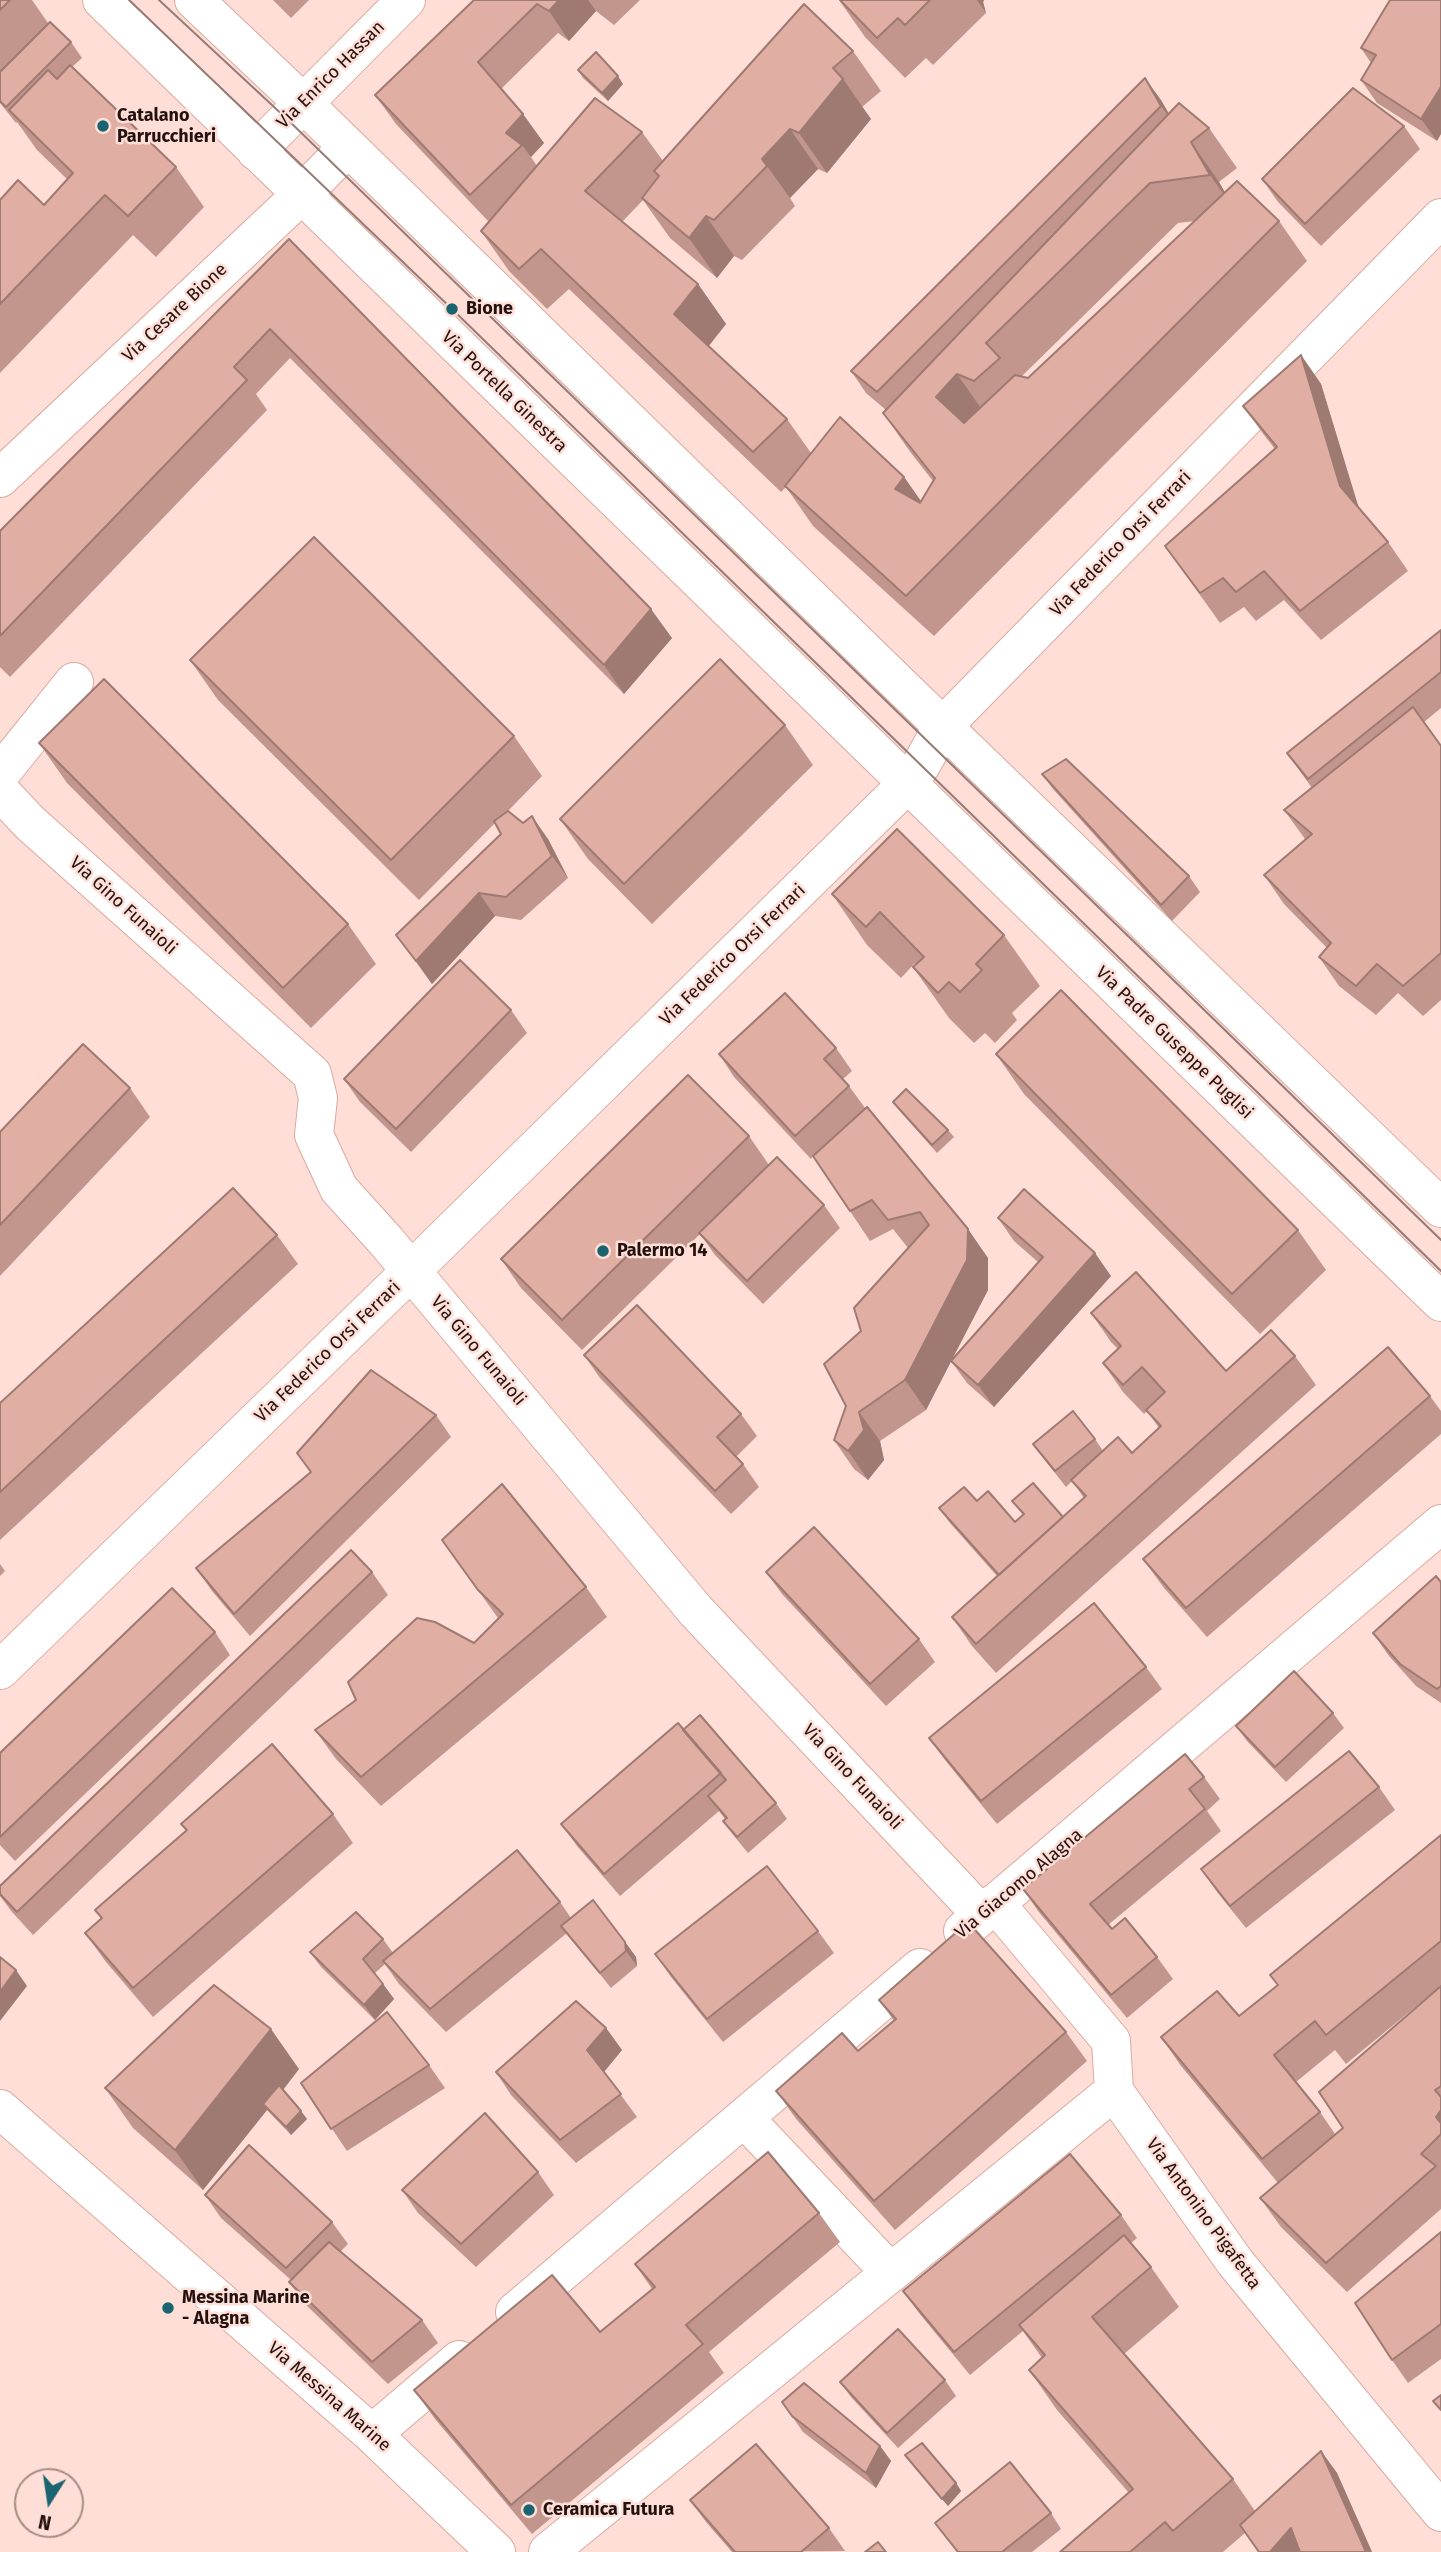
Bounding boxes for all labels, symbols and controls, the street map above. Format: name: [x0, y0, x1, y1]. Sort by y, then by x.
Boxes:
street label: Via Enrico Hassan: [273, 17, 389, 133]
place label: Catalano Parrucchieri: [117, 105, 216, 148]
marker: Catalano Parrucchieri: [95, 118, 111, 134]
street label: Via Cesare Bione: [118, 259, 232, 367]
place label: Bione: [466, 298, 513, 320]
marker: Bione: [444, 301, 460, 317]
street label: Via Portella Ginestra: [437, 327, 571, 457]
street label: Via Federico Orsi Ferrari: [1046, 467, 1196, 621]
street label: Via Gino Funaioli: [65, 852, 181, 960]
street label: Via Federico Orsi Ferrari: [656, 880, 810, 1030]
street label: Via Padre Guseppe Puglisi: [1091, 962, 1257, 1124]
place label: Palermo 14: [617, 1240, 707, 1262]
marker: Palermo 14: [595, 1243, 611, 1259]
street label: Via Federico Orsi Ferrari: [251, 1277, 405, 1427]
street label: Via Gino Funaioli: [426, 1292, 530, 1410]
street label: Via Gino Funaioli: [797, 1720, 907, 1834]
street label: Via Giacomo Alagna: [951, 1824, 1087, 1944]
street label: Via Antonino Pigafetta: [1141, 2134, 1265, 2294]
place label: Messina Marine - Alagna: [182, 2287, 310, 2330]
marker: Messina Marine - Alagna: [160, 2300, 176, 2316]
street label: Via Messina Marine: [263, 2338, 395, 2456]
north arrow: [14, 2468, 84, 2538]
place label: Ceramica Futura: [543, 2499, 674, 2521]
marker: Ceramica Futura: [521, 2502, 537, 2518]
text: N: [36, 2510, 54, 2535]

